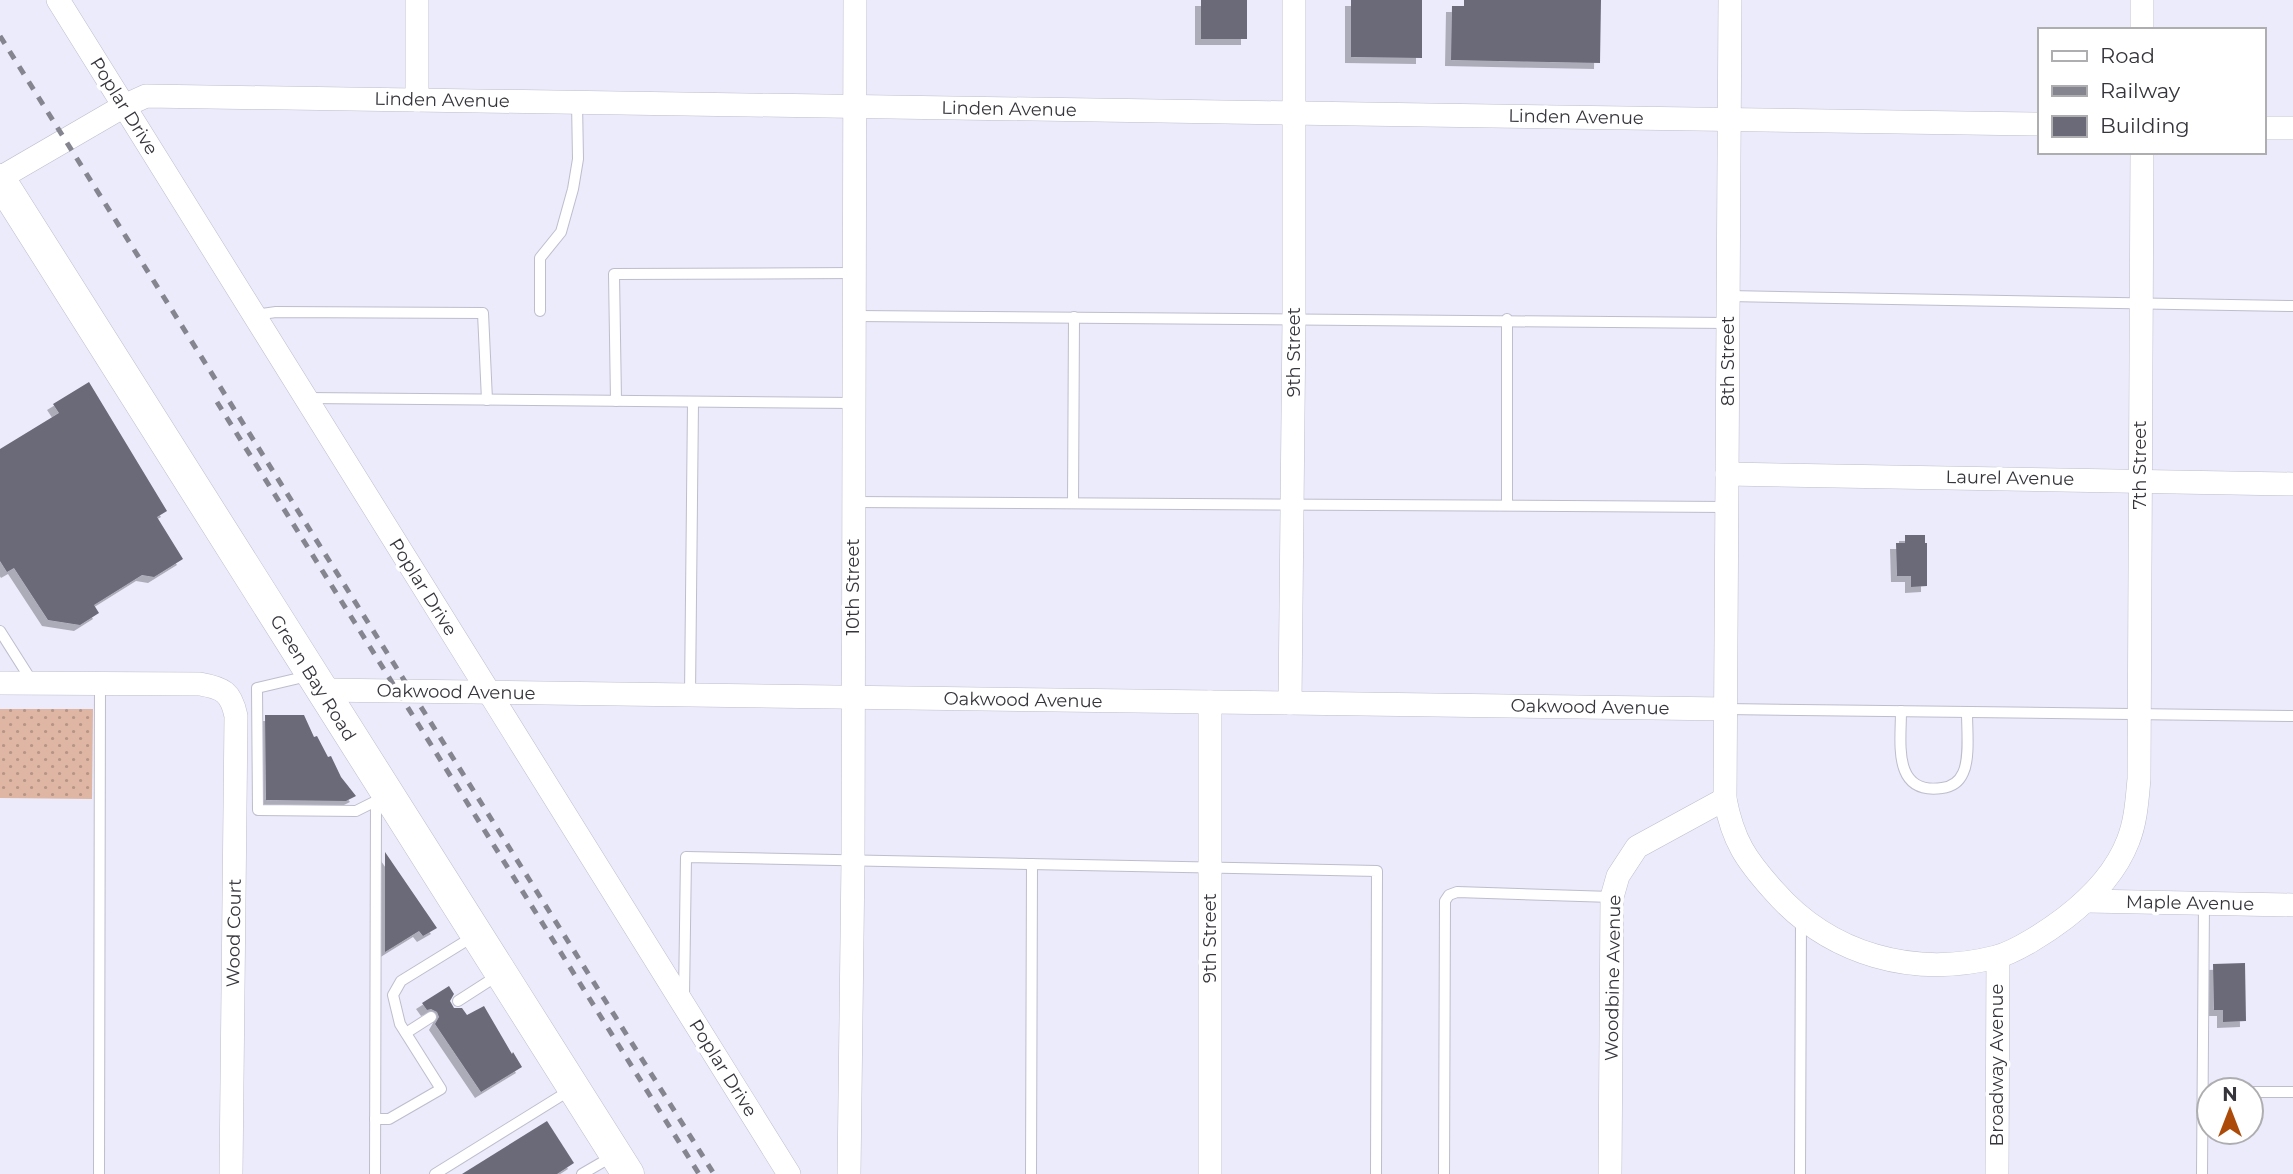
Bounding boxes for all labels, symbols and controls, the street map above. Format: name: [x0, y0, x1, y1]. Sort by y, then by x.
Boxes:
legend: [2038, 28, 2265, 154]
text: Road: [2100, 43, 2155, 68]
street label: Poplar Drive: [85, 53, 163, 159]
text: Railway: [2100, 78, 2181, 103]
street label: Linden Avenue: [374, 88, 510, 112]
street label: Linden Avenue: [941, 97, 1077, 121]
street label: Linden Avenue: [1508, 105, 1644, 129]
text: Building: [2100, 113, 2190, 138]
street label: 9th Street: [1283, 307, 1305, 397]
street label: 8th Street: [1717, 316, 1739, 406]
street label: 7th Street: [2129, 421, 2151, 509]
street label: Laurel Avenue: [1945, 466, 2075, 490]
street label: Poplar Drive: [384, 534, 462, 640]
street label: 10th Street: [842, 538, 864, 636]
street label: Green Bay Road: [265, 611, 361, 745]
street label: Oakwood Avenue: [376, 680, 536, 704]
street label: Oakwood Avenue: [943, 688, 1103, 712]
street label: Oakwood Avenue: [1510, 695, 1670, 719]
street label: Wood Court: [222, 878, 246, 988]
street label: Maple Avenue: [2126, 891, 2254, 915]
street label: 9th Street: [1199, 893, 1221, 983]
street label: Woodbine Avenue: [1601, 894, 1625, 1061]
street label: Broadway Avenue: [1986, 984, 2008, 1146]
street label: Poplar Drive: [684, 1015, 762, 1121]
north arrow: [2195, 1076, 2265, 1146]
text: N: [2222, 1083, 2238, 1106]

